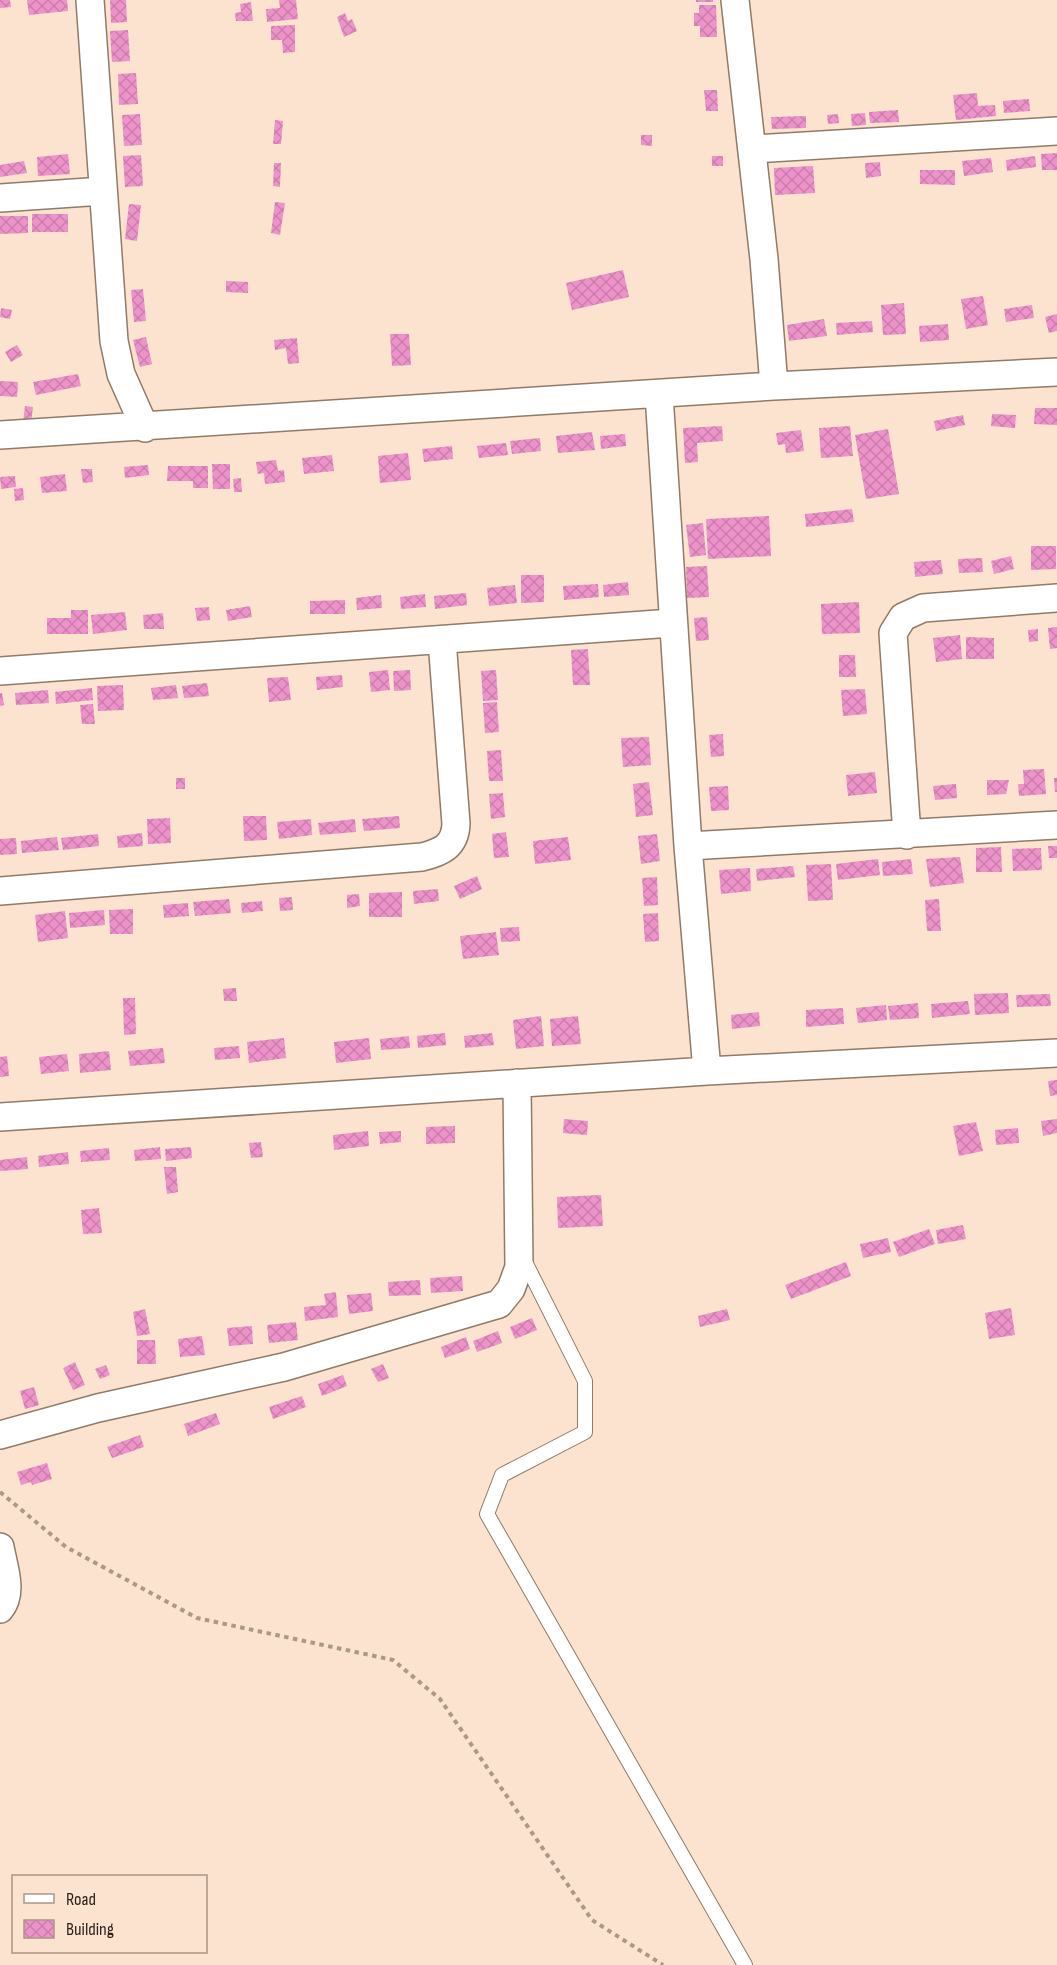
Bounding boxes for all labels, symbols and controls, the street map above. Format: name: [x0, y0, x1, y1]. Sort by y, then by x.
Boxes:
legend: [12, 1875, 207, 1953]
text: Road: [66, 1889, 96, 1910]
text: Building: [66, 1919, 114, 1940]

